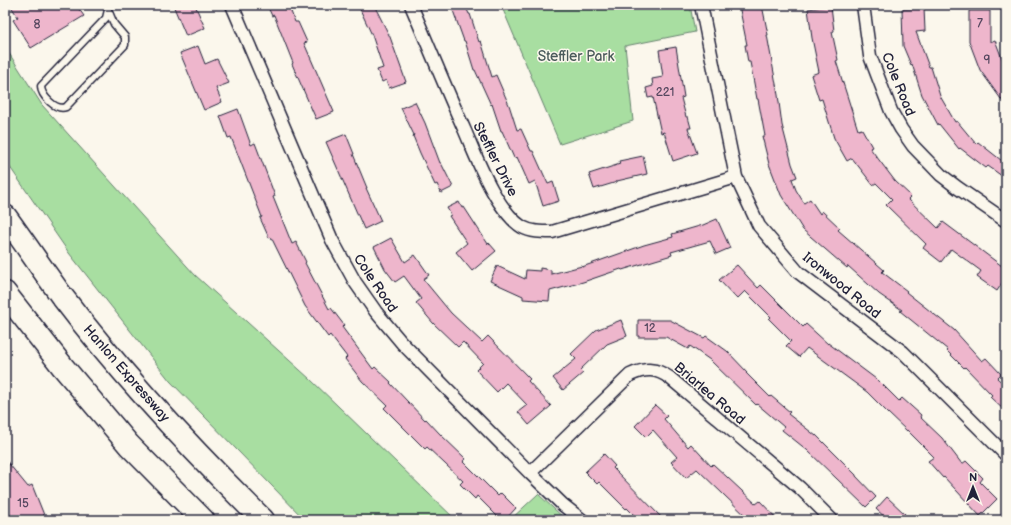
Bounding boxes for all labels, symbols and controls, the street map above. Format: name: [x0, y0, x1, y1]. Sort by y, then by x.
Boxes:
house number: 7: [977, 16, 983, 31]
house number: 8: [34, 17, 41, 32]
park label: Steffler Park: [538, 48, 614, 65]
street label: Cole Road: [878, 50, 919, 118]
house number: 9: [984, 53, 991, 68]
house number: 221: [656, 85, 674, 100]
street label: Steffler Drive: [470, 119, 522, 199]
street label: Ironwood Road: [799, 249, 884, 322]
street label: Cole Road: [350, 251, 401, 316]
street label: Hanlon Expressway: [80, 321, 174, 426]
house number: 12: [644, 321, 656, 336]
street label: Briarlea Road: [671, 359, 749, 428]
north arrow: [953, 467, 993, 507]
text: N: [969, 471, 977, 484]
house number: 15: [17, 496, 29, 511]

